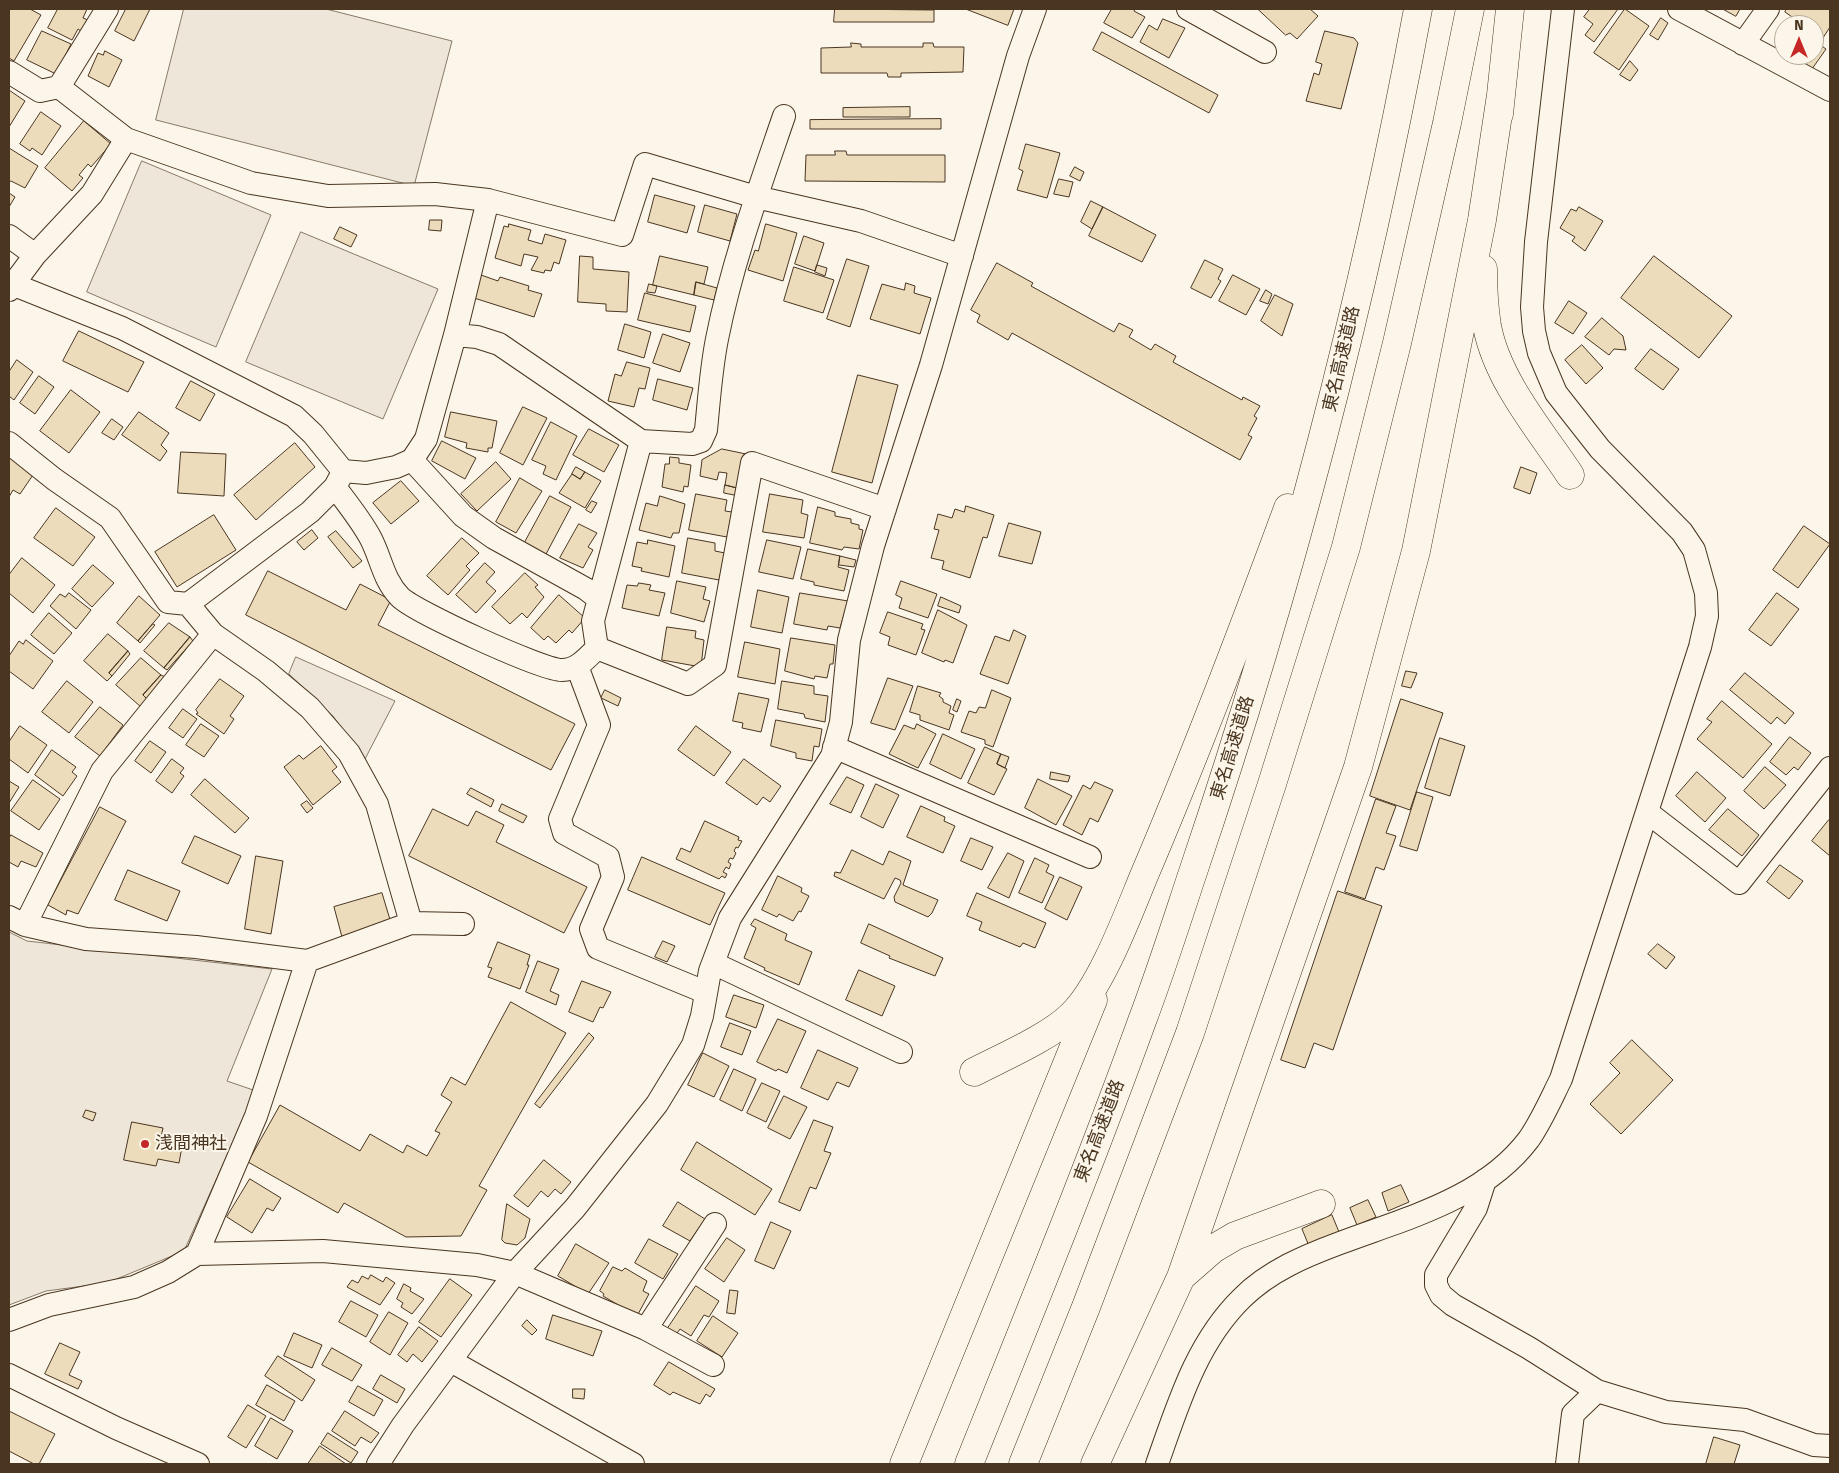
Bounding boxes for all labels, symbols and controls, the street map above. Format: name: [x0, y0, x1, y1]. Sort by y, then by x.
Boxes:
north arrow: [1774, 15, 1824, 65]
text: N: [1794, 17, 1804, 34]
street label: 東名高速道路: [1319, 304, 1365, 414]
street label: 東名高速道路: [1207, 693, 1259, 803]
street label: 東名高速道路: [1071, 1077, 1129, 1185]
place label: 浅間神社: [155, 1133, 227, 1155]
marker: 浅間神社: [139, 1138, 151, 1150]

